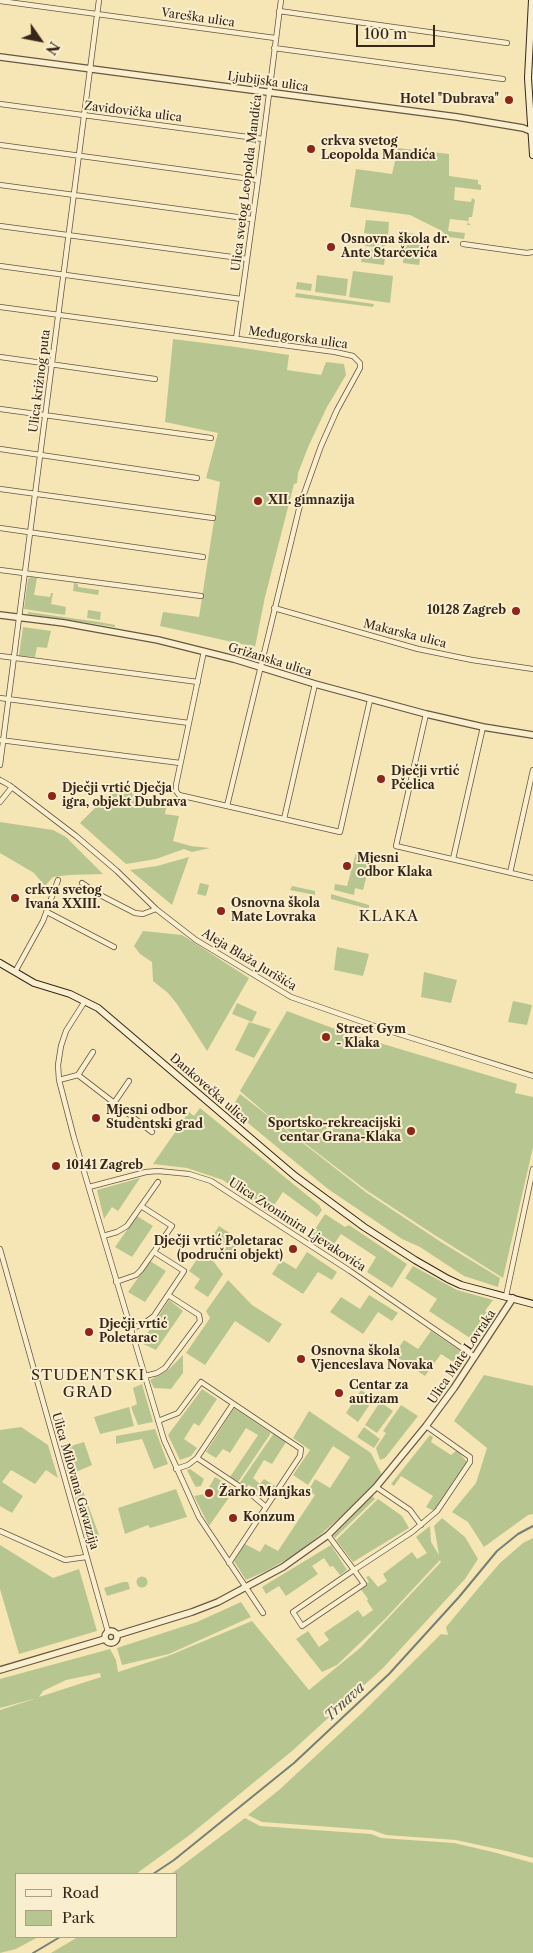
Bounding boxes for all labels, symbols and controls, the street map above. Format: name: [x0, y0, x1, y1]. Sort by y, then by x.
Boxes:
street label: Vareška ulica: [160, 6, 236, 30]
north arrow: [15, 15, 65, 65]
scale bar: [358, 15, 437, 47]
text: 100 m: [364, 24, 407, 43]
text: N: [42, 38, 63, 58]
street label: Ljubijska ulica: [227, 69, 309, 95]
place label: Hotel "Dubrava": [400, 93, 499, 107]
street label: Ulica svetog Leopolda Mandića: [229, 94, 265, 272]
marker: Hotel "Dubrava": [503, 94, 515, 106]
street label: Zavidovička ulica: [83, 99, 183, 125]
place label: crkva svetog Leopolda Mandića: [321, 135, 436, 163]
marker: crkva svetog Leopolda Mandića: [305, 143, 317, 155]
place label: Osnovna škola dr. Ante Starčevića: [341, 233, 450, 261]
marker: Osnovna škola dr. Ante Starčevića: [325, 241, 337, 253]
street label: Međugorska ulica: [247, 324, 349, 352]
street label: Ulica križnog puta: [27, 329, 53, 433]
place label: XII. gimnazija: [268, 494, 355, 508]
marker: XII. gimnazija: [252, 495, 264, 507]
place label: 10128 Zagreb: [427, 604, 506, 618]
marker: 10128 Zagreb: [510, 605, 522, 617]
street label: Makarska ulica: [362, 617, 448, 651]
street label: Grižanska ulica: [226, 640, 314, 680]
place label: Dječji vrtić Pčelica: [391, 765, 459, 793]
marker: Dječji vrtić Pčelica: [375, 773, 387, 785]
place label: Dječji vrtić Dječja igra, objekt Dubrava: [62, 782, 187, 810]
marker: Dječji vrtić Dječja igra, objekt Dubrava: [46, 790, 58, 802]
place label: Mjesni odbor Klaka: [357, 852, 432, 880]
marker: Mjesni odbor Klaka: [341, 860, 353, 872]
place label: crkva svetog Ivana XXIII.: [25, 884, 102, 912]
marker: crkva svetog Ivana XXIII.: [9, 892, 21, 904]
place label: Osnovna škola Mate Lovraka: [231, 897, 320, 925]
marker: Osnovna škola Mate Lovraka: [215, 905, 227, 917]
district label: KLAKA: [358, 908, 420, 926]
street label: Aleja Blaža Jurišića: [199, 926, 299, 994]
place label: Street Gym - Klaka: [336, 1023, 406, 1051]
marker: Street Gym - Klaka: [320, 1031, 332, 1043]
street label: Dankovečka ulica: [167, 1051, 251, 1127]
place label: Mjesni odbor Studentski grad: [106, 1104, 203, 1132]
marker: Mjesni odbor Studentski grad: [90, 1112, 102, 1124]
place label: Sportsko-rekreacijski centar Grana-Klaka: [268, 1117, 401, 1145]
marker: Sportsko-rekreacijski centar Grana-Klaka: [405, 1125, 417, 1137]
place label: 10141 Zagreb: [66, 1159, 143, 1173]
marker: 10141 Zagreb: [50, 1160, 62, 1172]
street label: Ulica Zvonimira Ljevakovića: [226, 1175, 368, 1275]
place label: Dječji vrtić Poletarac (područni objekt): [154, 1235, 283, 1263]
marker: Dječji vrtić Poletarac (područni objekt): [287, 1243, 299, 1255]
street label: Ulica Mate Lovraka: [425, 1307, 499, 1407]
place label: Dječji vrtić Poletarac: [99, 1318, 167, 1346]
marker: Dječji vrtić Poletarac: [83, 1326, 95, 1338]
place label: Osnovna škola Vjenceslava Novaka: [311, 1345, 433, 1373]
marker: Osnovna škola Vjenceslava Novaka: [295, 1353, 307, 1365]
district label: STUDENTSKI GRAD: [30, 1367, 146, 1402]
place label: Centar za autizam: [349, 1379, 408, 1407]
marker: Centar za autizam: [333, 1387, 345, 1399]
street label: Ulica Milovana Gavazzija: [48, 1411, 102, 1551]
place label: Žarko Manjkas: [219, 1486, 311, 1500]
marker: Žarko Manjkas: [203, 1487, 215, 1499]
place label: Konzum: [243, 1511, 295, 1525]
marker: Konzum: [227, 1512, 239, 1524]
water label: Trnava: [321, 1679, 369, 1725]
legend: [15, 1873, 178, 1938]
text: Road: [62, 1883, 99, 1902]
text: Park: [62, 1908, 95, 1927]

